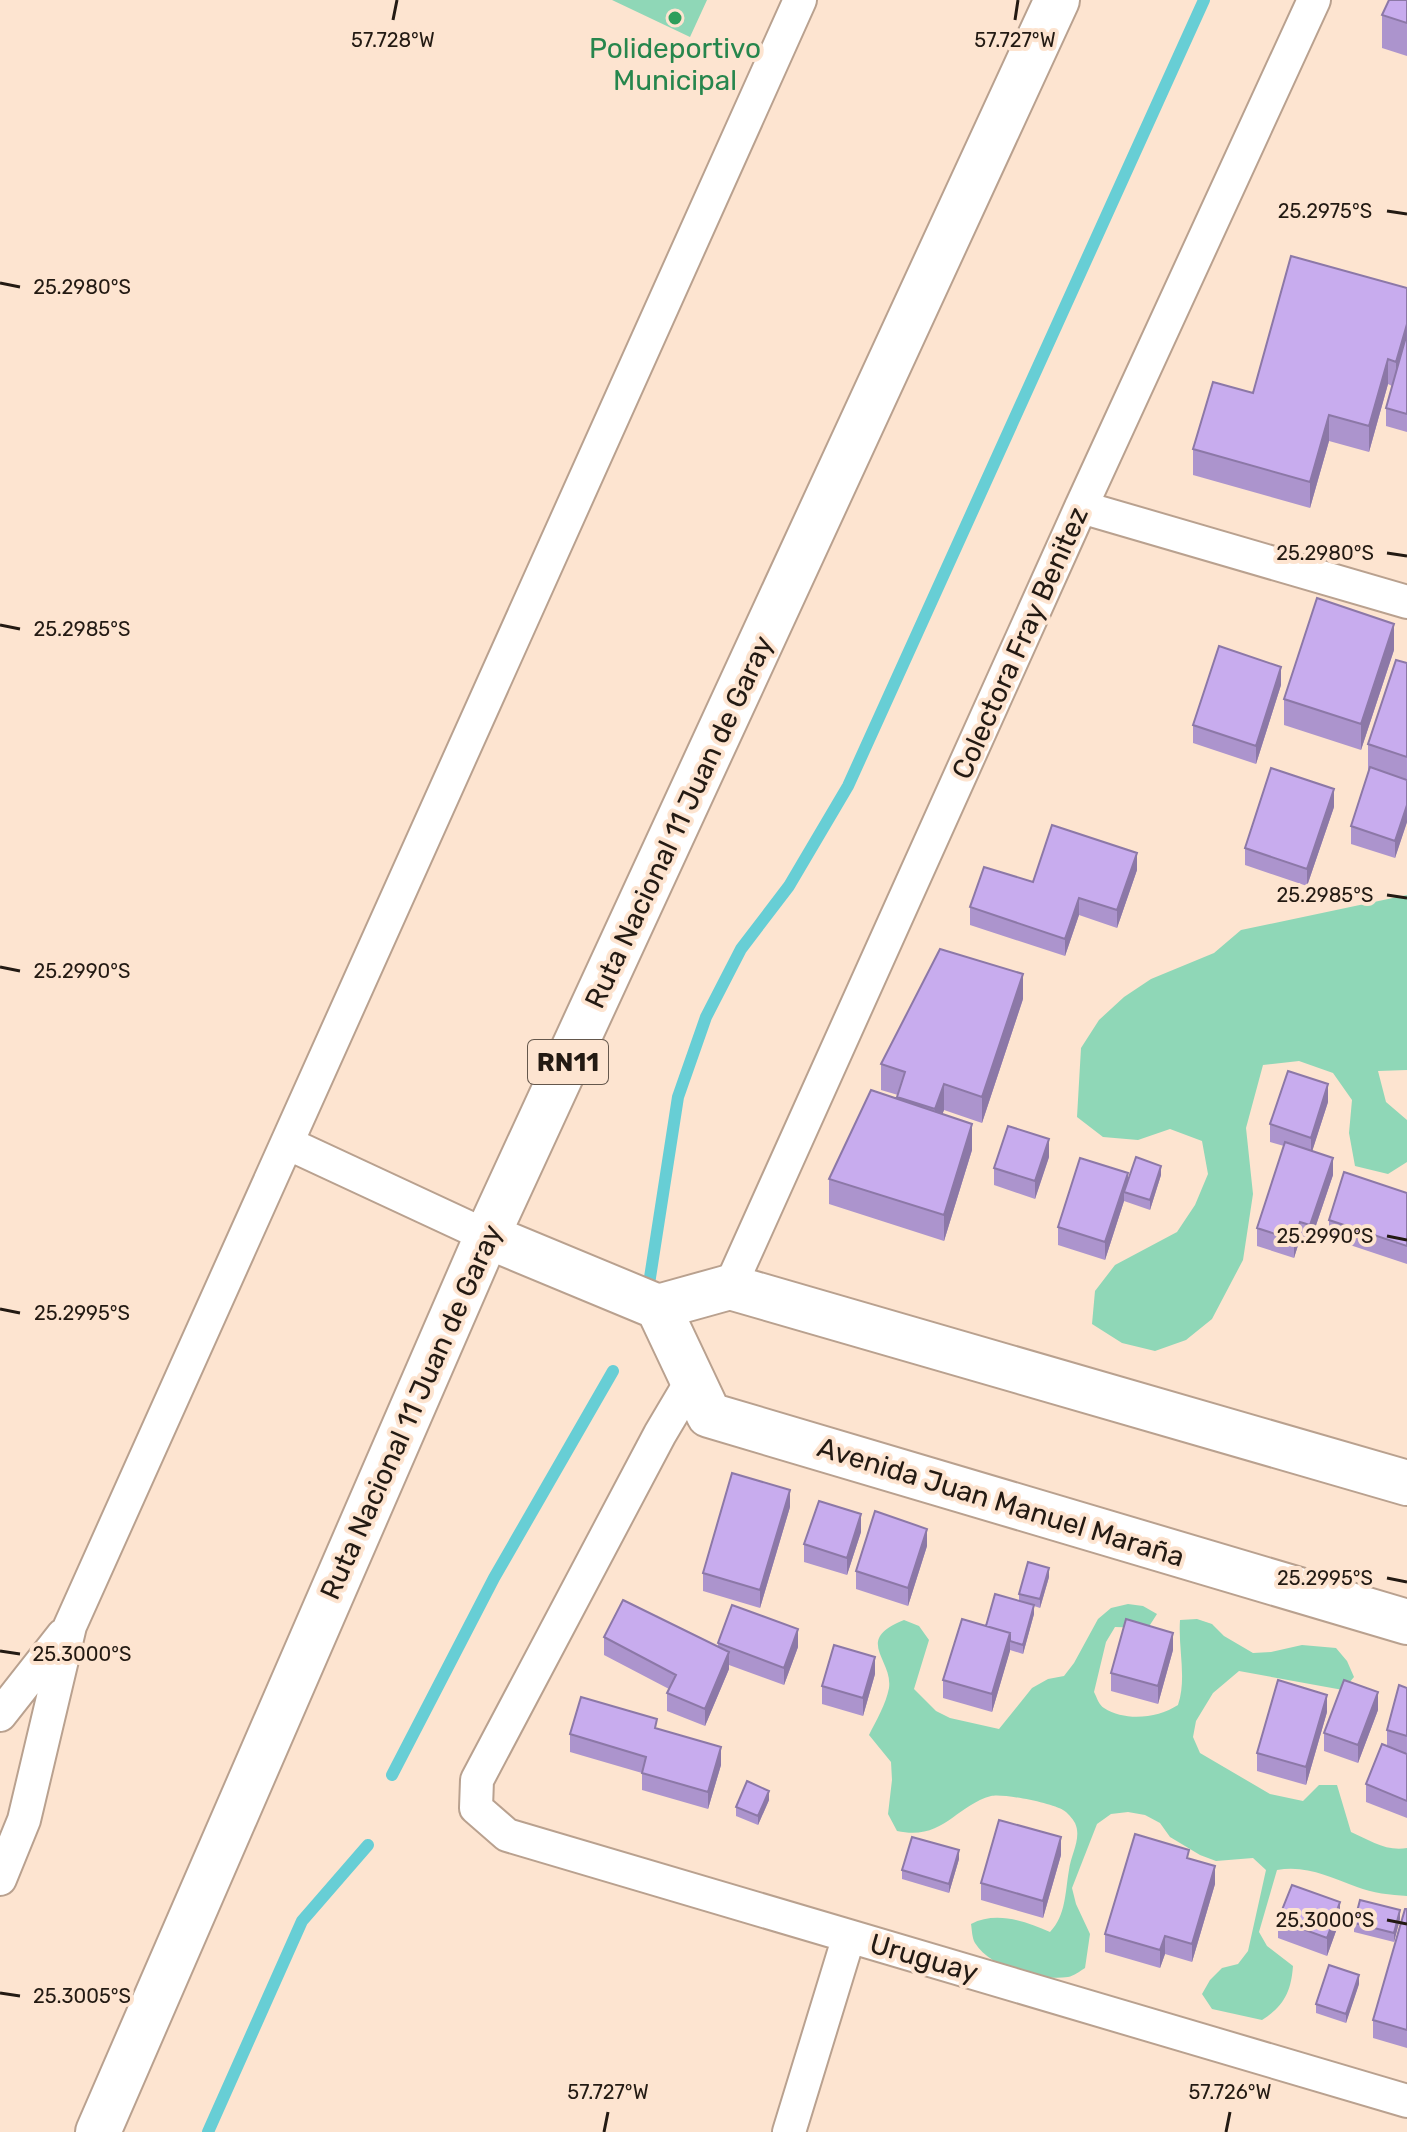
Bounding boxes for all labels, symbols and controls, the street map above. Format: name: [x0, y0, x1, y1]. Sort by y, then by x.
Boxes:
marker: Polideportivo Municipal: [666, 9, 684, 27]
text: 57.728°W: [351, 28, 435, 52]
text: 57.727°W: [974, 28, 1056, 52]
place label: Polideportivo Municipal: [589, 32, 761, 97]
text: 25.2975°S: [1278, 199, 1372, 223]
text: 25.2980°S: [33, 275, 131, 299]
street label: Colectora Fray Benitez: [945, 502, 1095, 784]
text: 25.2980°S: [1276, 541, 1374, 565]
text: 25.2985°S: [34, 617, 130, 641]
street label: Ruta Nacional 11 Juan de Garay: [578, 631, 780, 1013]
text: 25.2985°S: [1277, 883, 1373, 907]
text: 25.2990°S: [34, 959, 130, 983]
road number: RN11: [528, 1040, 608, 1084]
street label: Ruta Nacional 11 Juan de Garay: [313, 1219, 509, 1605]
text: 25.2990°S: [1277, 1224, 1373, 1248]
text: 25.2995°S: [34, 1301, 130, 1325]
street label: Avenida Juan Manuel Maraña: [814, 1430, 1188, 1574]
text: 25.2995°S: [1277, 1566, 1373, 1590]
text: 25.3000°S: [33, 1642, 131, 1666]
text: 25.3000°S: [1276, 1908, 1374, 1932]
street label: Uruguay: [866, 1927, 982, 1989]
text: 25.3005°S: [33, 1984, 131, 2008]
text: 57.727°W: [567, 2080, 649, 2104]
text: 57.726°W: [1188, 2080, 1272, 2104]

